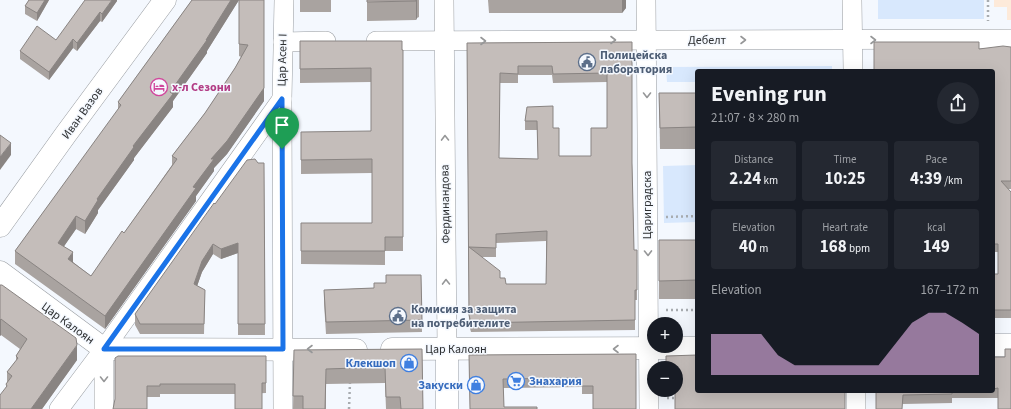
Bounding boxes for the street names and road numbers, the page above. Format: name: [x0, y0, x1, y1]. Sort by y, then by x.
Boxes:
street label: Дебелт: [688, 32, 727, 49]
street label: Цар Асен I: [274, 33, 291, 87]
street label: Иван Вазов: [58, 84, 107, 143]
street label: Фердинандова: [436, 164, 455, 244]
street label: Цариградска: [639, 171, 656, 239]
street label: Цар Калоян: [38, 298, 98, 348]
street label: Цар Калоян: [425, 341, 487, 358]

